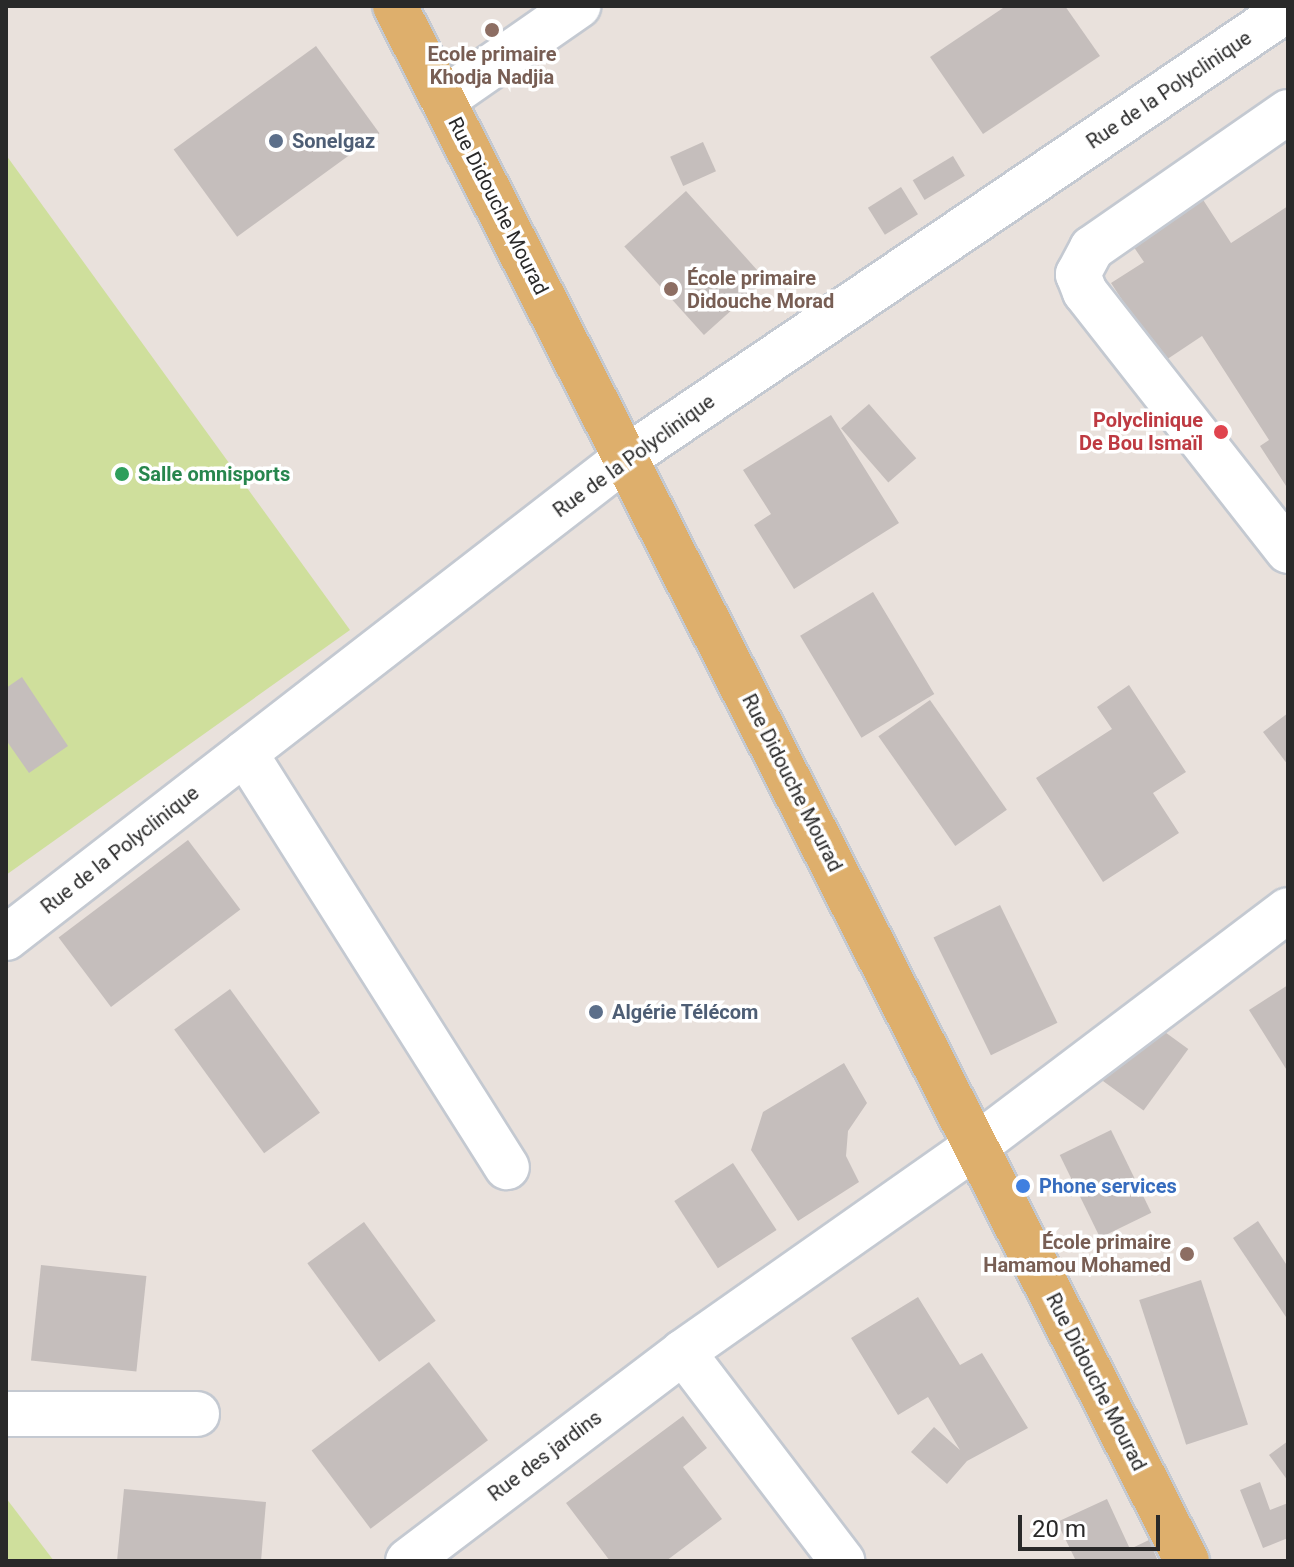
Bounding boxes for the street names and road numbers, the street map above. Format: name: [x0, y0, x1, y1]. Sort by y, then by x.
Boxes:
street label: Rue de la Polyclinique: [1082, 26, 1256, 154]
street label: Rue Didouche Mourad: [443, 113, 553, 299]
street label: Rue de la Polyclinique: [549, 389, 719, 523]
street label: Rue Didouche Mourad: [737, 690, 847, 876]
street label: Rue de la Polyclinique: [36, 781, 204, 919]
street label: Rue Didouche Mourad: [1041, 1289, 1151, 1475]
street label: Rue des jardins: [484, 1406, 606, 1506]

